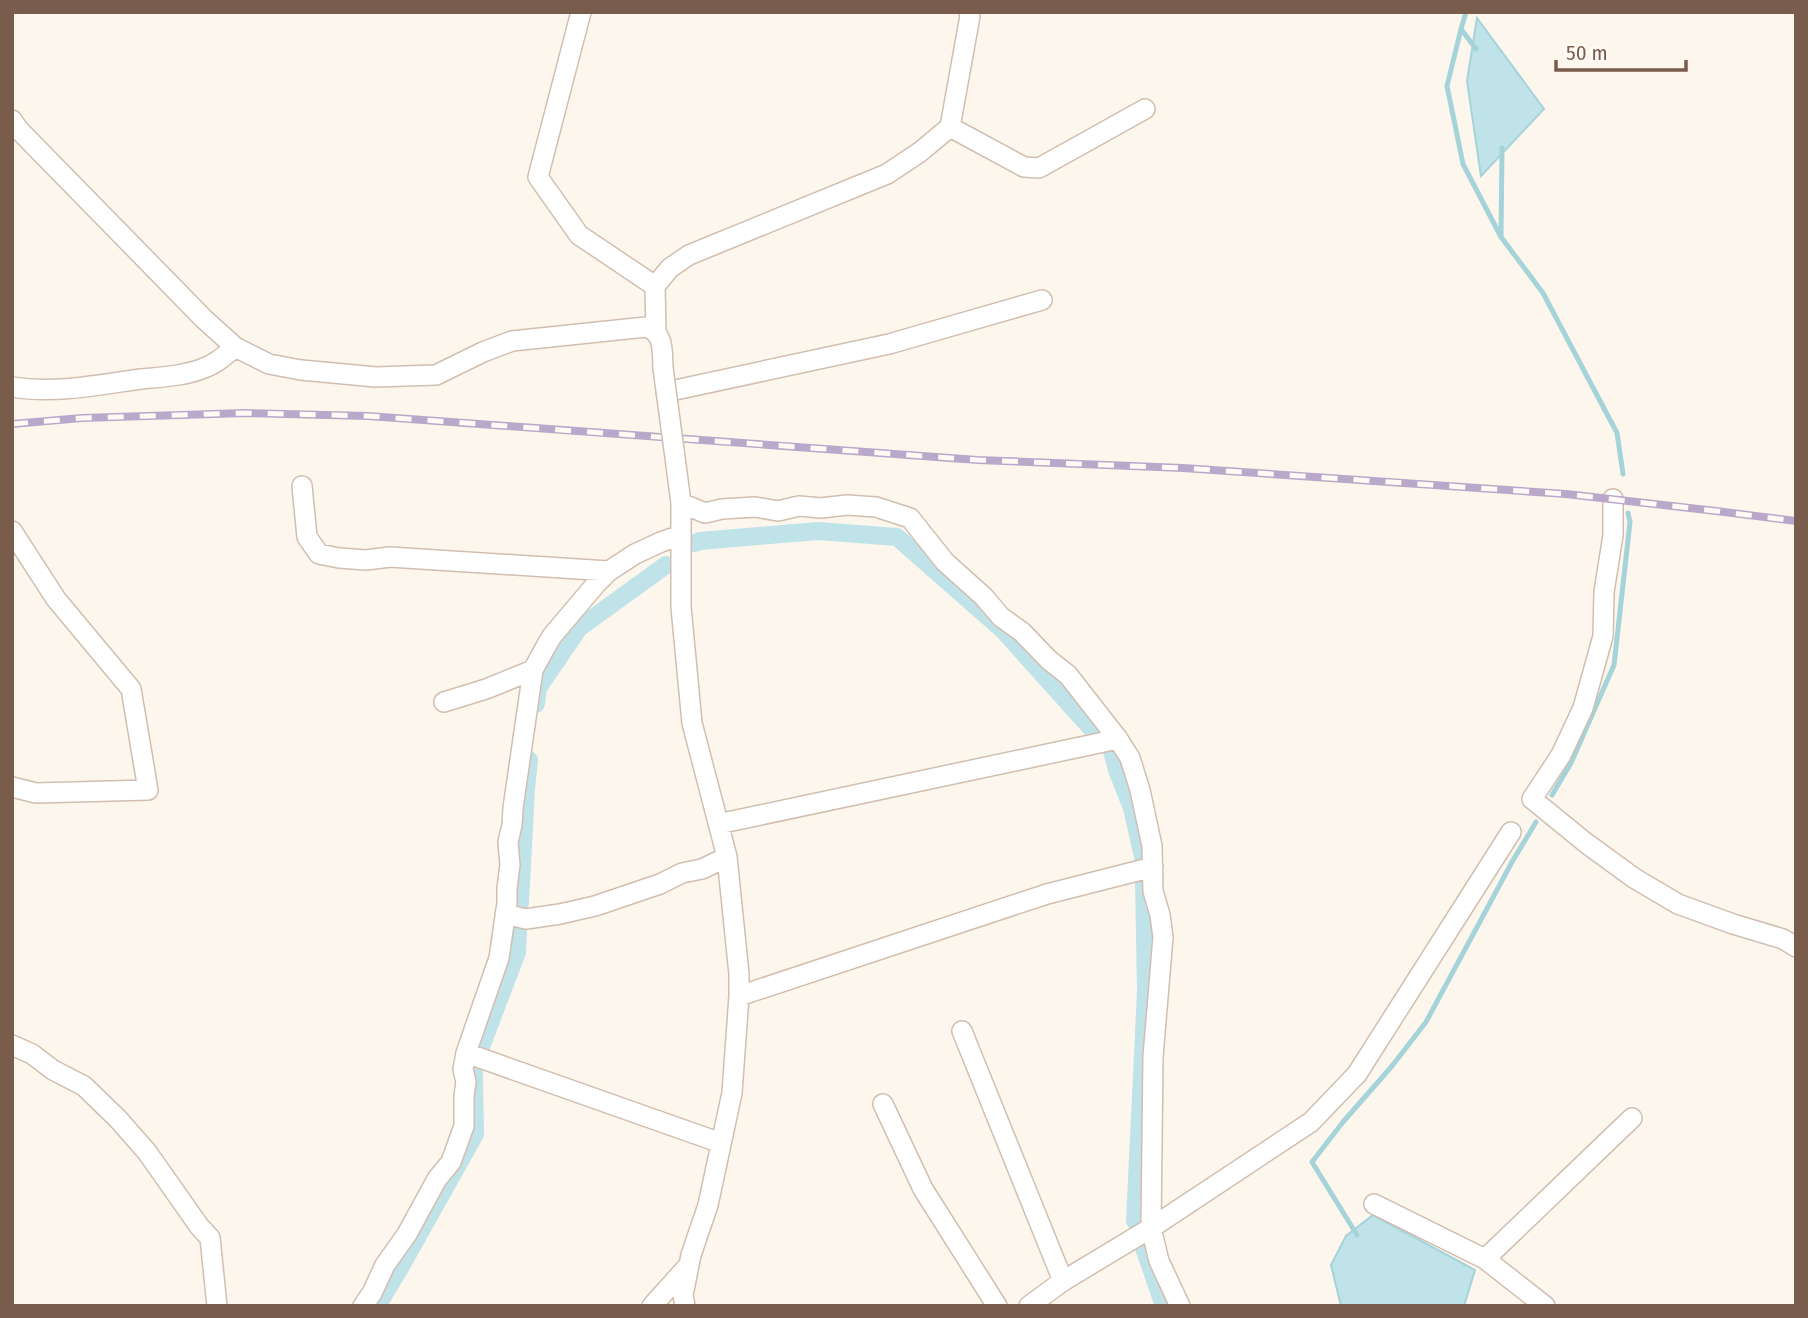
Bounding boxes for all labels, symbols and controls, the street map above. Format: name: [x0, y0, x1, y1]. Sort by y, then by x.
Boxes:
scale bar: [1556, 28, 1686, 72]
text: 50 m: [1566, 40, 1608, 66]

